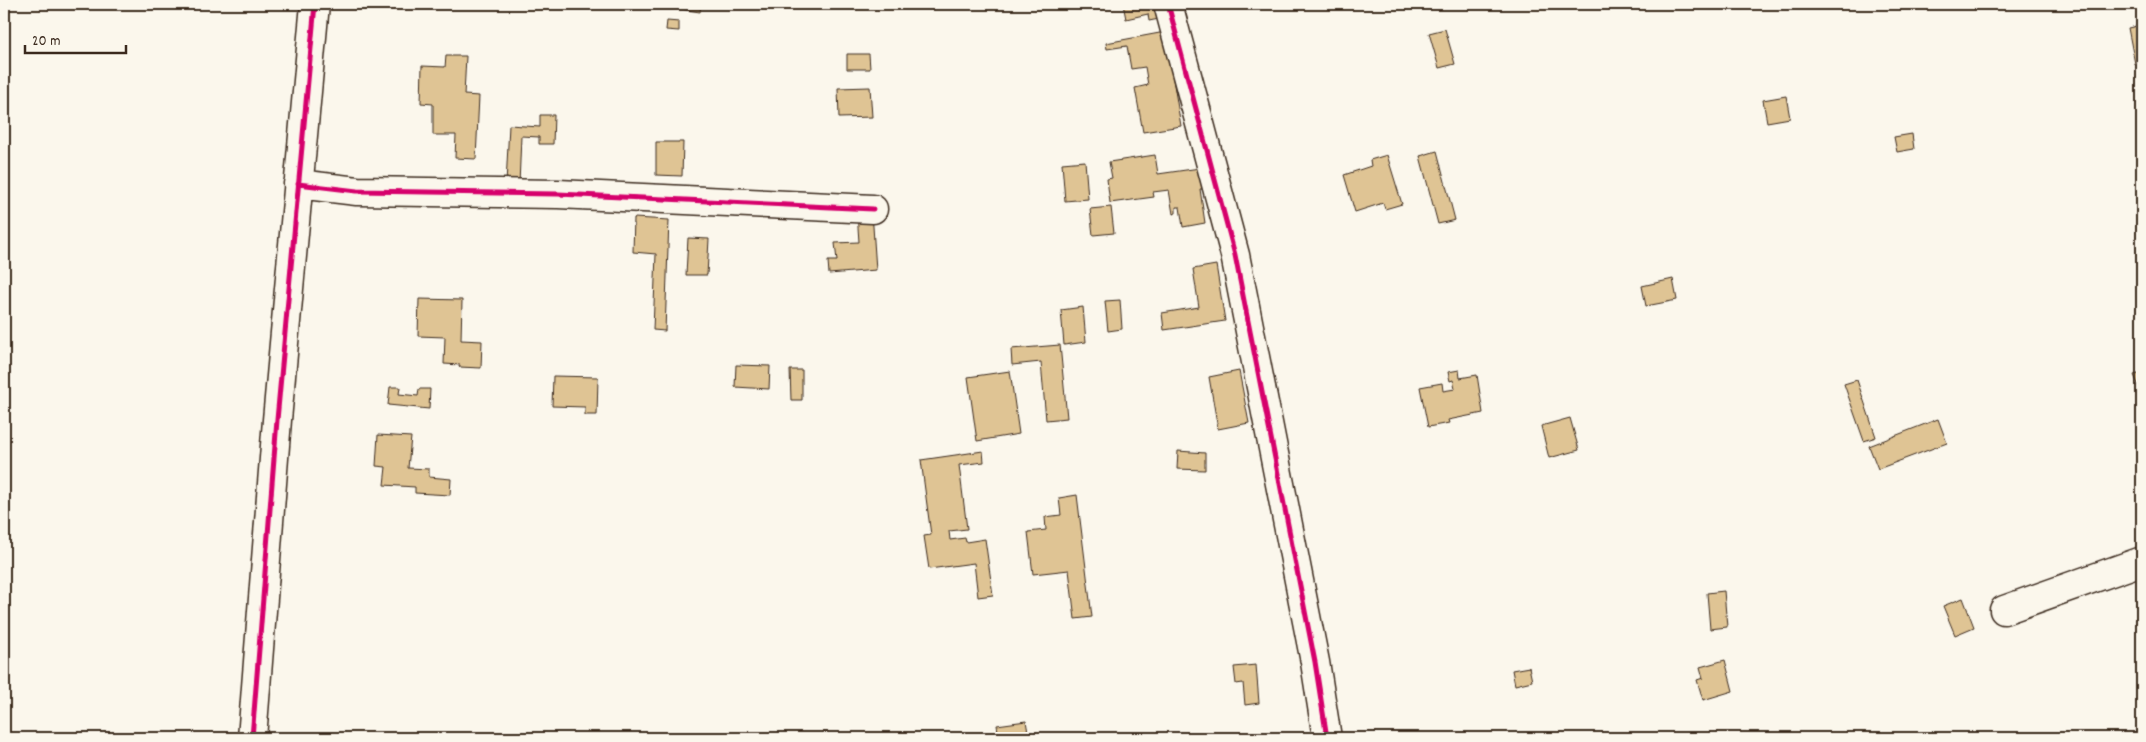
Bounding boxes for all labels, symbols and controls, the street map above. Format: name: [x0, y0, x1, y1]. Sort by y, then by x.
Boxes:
scale bar: [25, 22, 126, 54]
text: 20 m: [32, 31, 60, 53]

